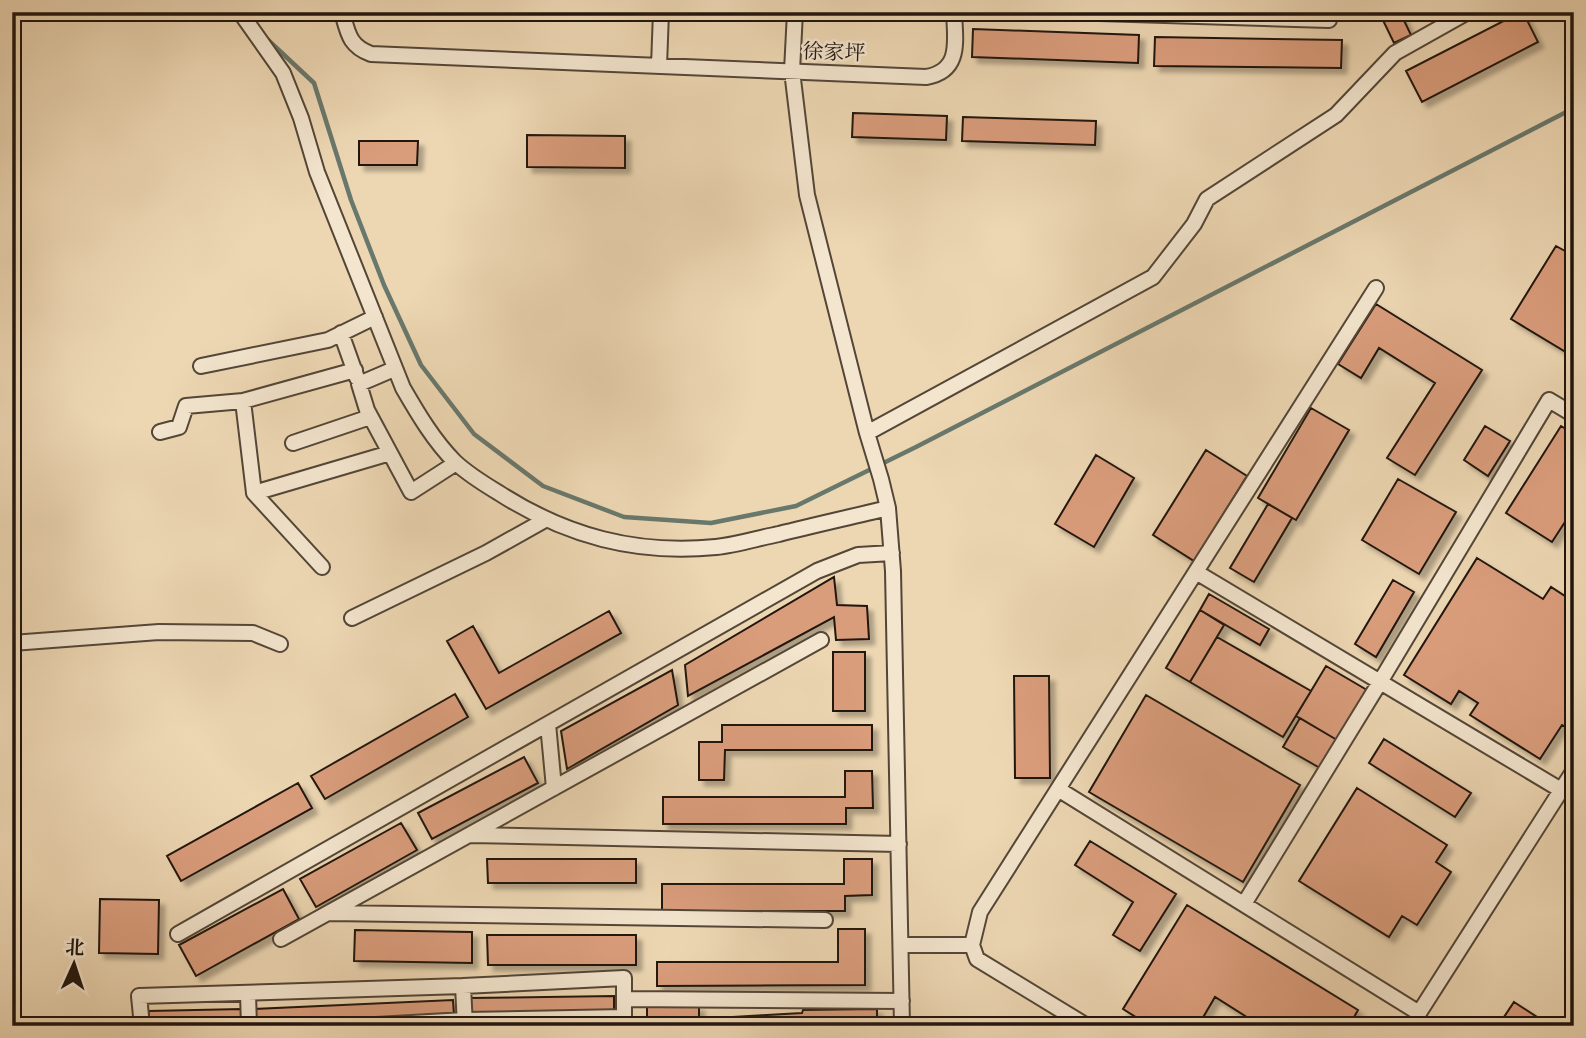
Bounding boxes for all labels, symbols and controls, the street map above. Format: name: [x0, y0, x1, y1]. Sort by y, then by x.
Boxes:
street label: 徐家坪: [802, 39, 866, 65]
north arrow: [38, 930, 108, 1000]
text: 北: [65, 937, 85, 960]

